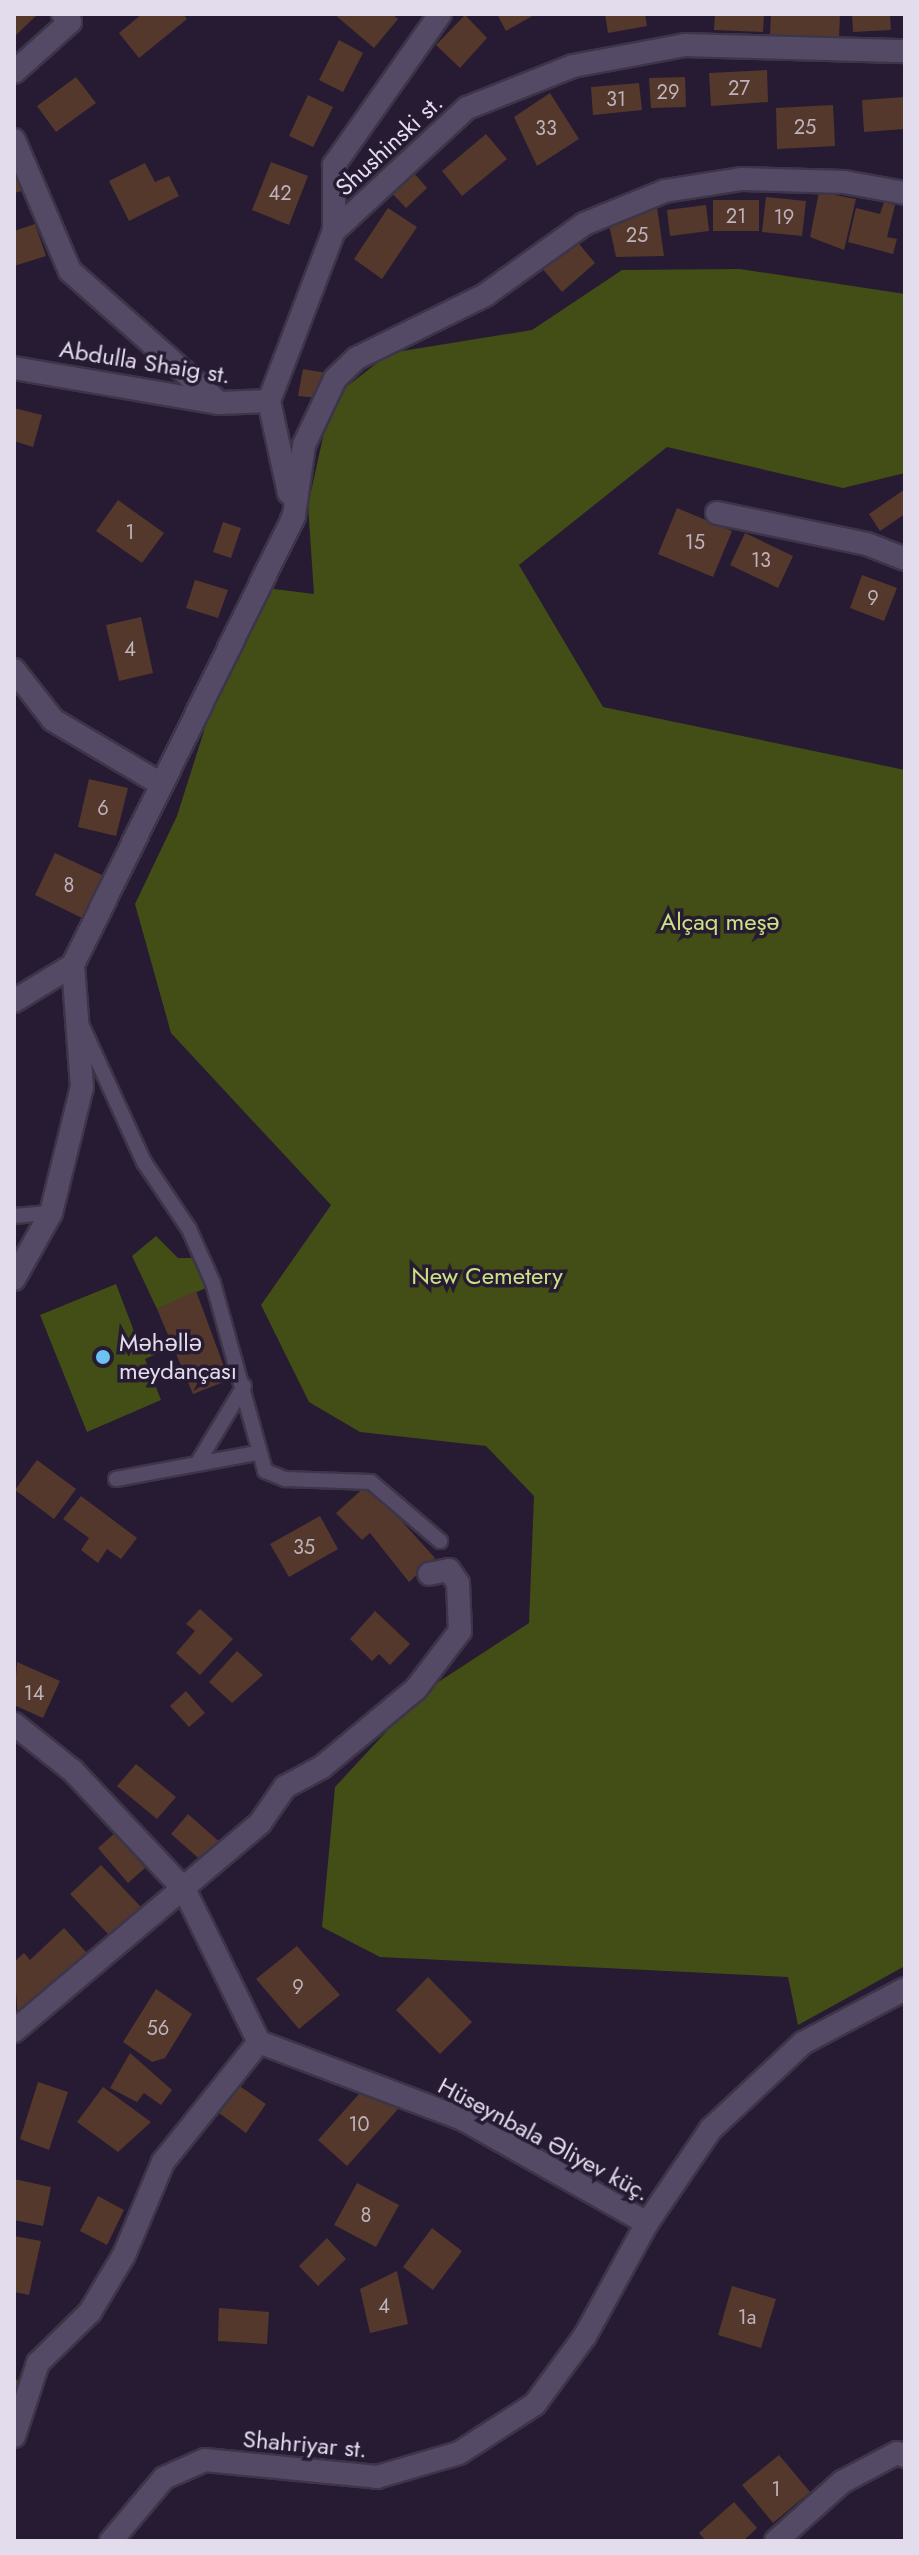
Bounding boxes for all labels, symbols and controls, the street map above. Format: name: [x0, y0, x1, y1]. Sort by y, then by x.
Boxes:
house number: 27: [728, 76, 750, 100]
house number: 29: [657, 80, 679, 104]
house number: 31: [606, 87, 626, 111]
street label: Shushinski st.: [330, 88, 448, 202]
house number: 25: [794, 115, 816, 139]
house number: 33: [535, 116, 557, 140]
house number: 42: [268, 181, 292, 205]
house number: 21: [726, 204, 746, 228]
house number: 19: [774, 205, 794, 229]
house number: 25: [626, 223, 648, 247]
street label: Abdulla Shaig st.: [57, 334, 233, 390]
house number: 1: [126, 520, 134, 544]
house number: 15: [685, 530, 705, 554]
house number: 13: [751, 548, 771, 572]
house number: 9: [867, 586, 879, 610]
house number: 4: [124, 637, 136, 661]
house number: 6: [97, 796, 109, 820]
house number: 8: [64, 873, 74, 897]
park label: Alçaq meşə: [660, 908, 780, 936]
park label: New Cemetery: [411, 1262, 563, 1290]
place label: Məhəllə meydançası: [119, 1329, 237, 1385]
marker: Məhəllə meydançası: [94, 1348, 112, 1366]
house number: 35: [293, 1535, 315, 1559]
house number: 14: [24, 1681, 44, 1705]
house number: 9: [292, 1975, 304, 1999]
house number: 56: [147, 2016, 169, 2040]
street label: Hüseynbala Əliyev küç.: [433, 2071, 655, 2207]
house number: 10: [349, 2112, 369, 2136]
house number: 8: [361, 2203, 371, 2227]
house number: 4: [378, 2294, 390, 2318]
house number: 1a: [738, 2305, 756, 2329]
street label: Shahriyar st.: [242, 2424, 368, 2464]
house number: 1: [772, 2477, 780, 2501]

